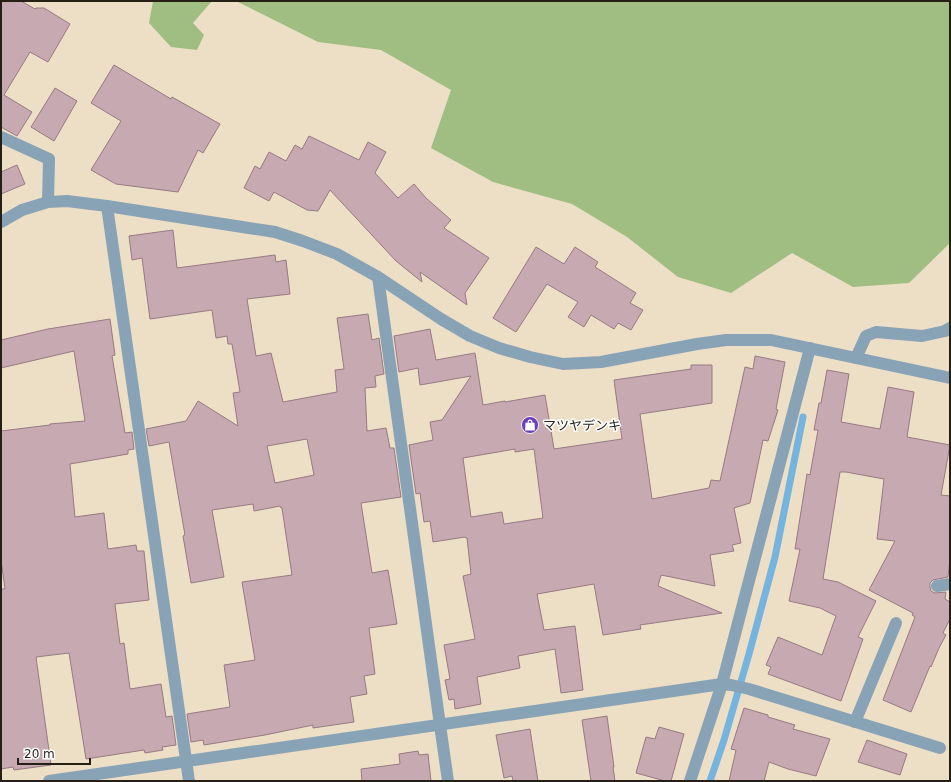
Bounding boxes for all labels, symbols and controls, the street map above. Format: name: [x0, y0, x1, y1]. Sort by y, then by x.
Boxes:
shop icon: マツヤデンキ: [520, 415, 540, 435]
place label: マツヤデンキ: [543, 418, 621, 433]
scale bar: [18, 740, 90, 766]
text: 20 m: [24, 747, 55, 761]

